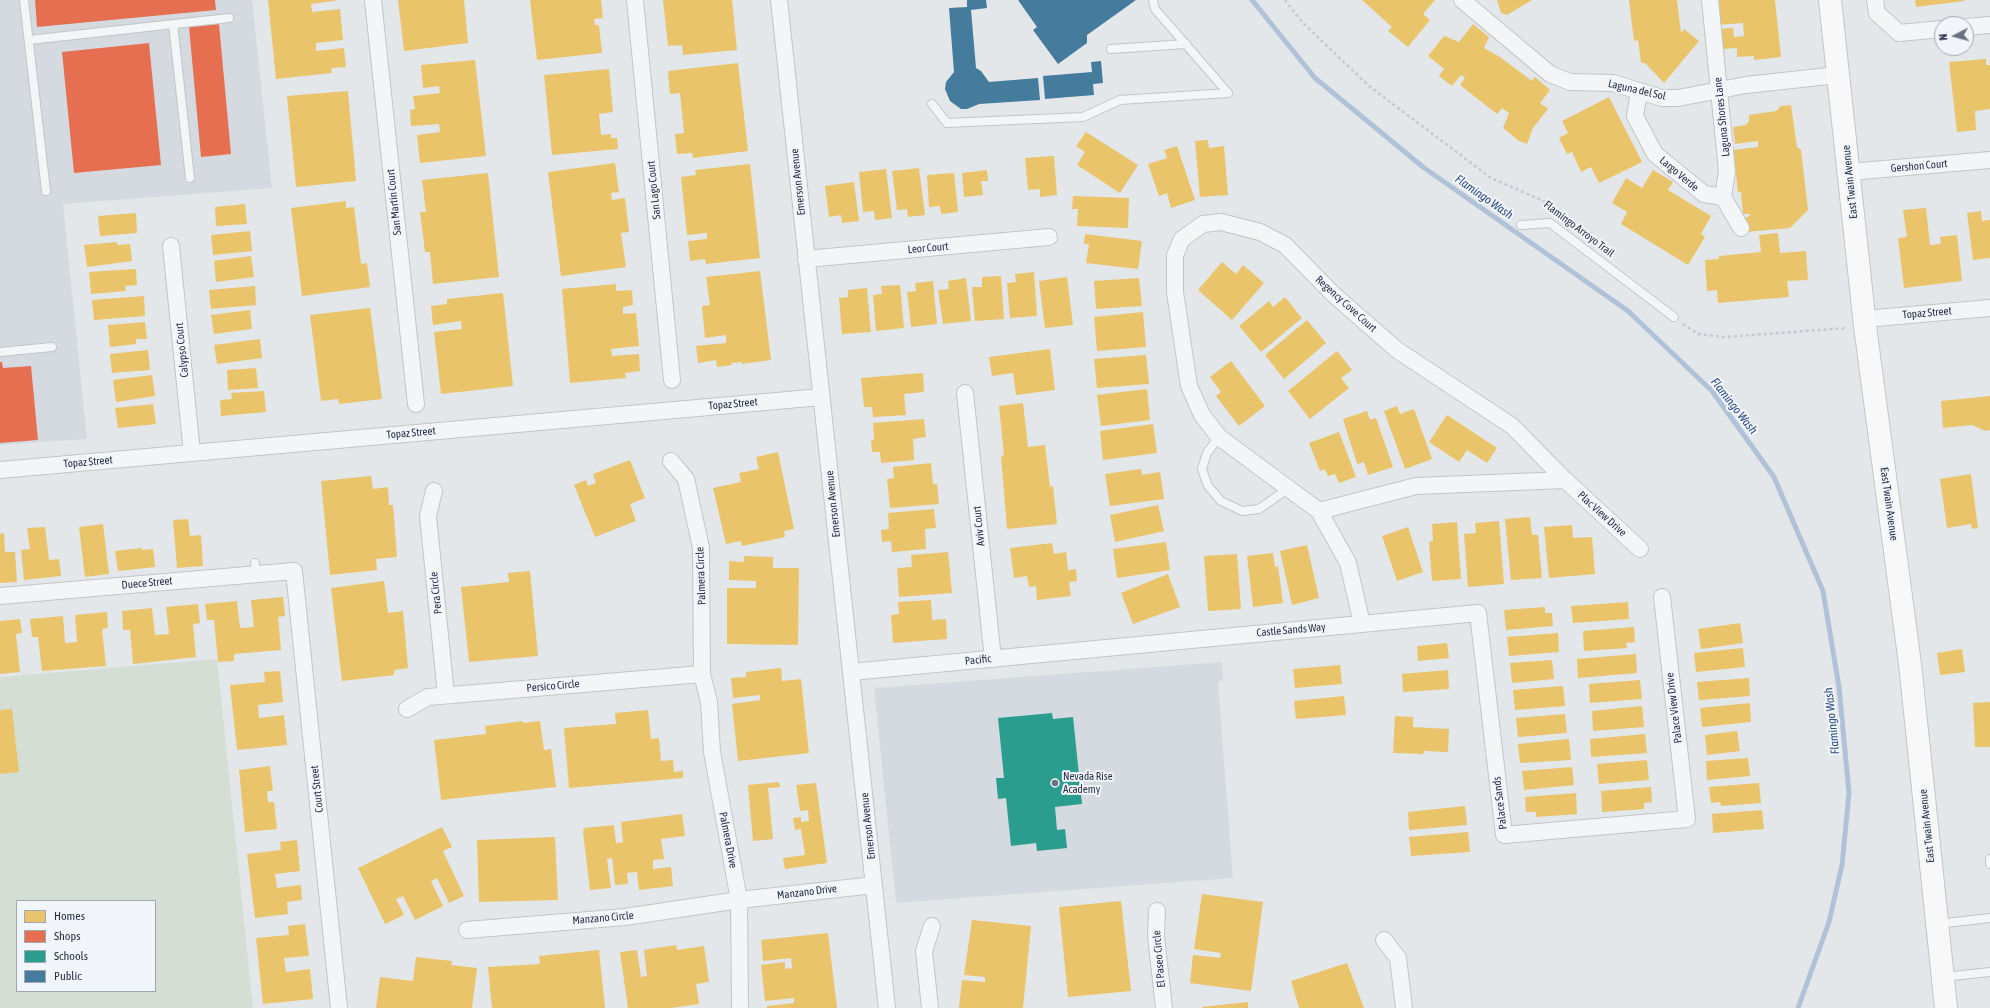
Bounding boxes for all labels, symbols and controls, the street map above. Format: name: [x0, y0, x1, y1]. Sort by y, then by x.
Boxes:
north arrow: [1934, 16, 1974, 56]
text: N: [1937, 33, 1949, 41]
street label: Laguna del Sol: [1607, 77, 1667, 103]
street label: Laguna Shores Lane: [1711, 77, 1733, 157]
street label: East Twain Avenue: [1840, 144, 1860, 220]
street label: Emerson Avenue: [788, 148, 808, 216]
street label: Largo Verde: [1657, 154, 1701, 194]
street label: Gershon Court: [1890, 157, 1948, 175]
street label: San Lago Court: [644, 160, 664, 220]
street label: San Martin Court: [384, 168, 404, 236]
water label: Flamingo Wash: [1452, 172, 1516, 222]
street label: Flamingo Arroyo Trail: [1541, 198, 1617, 260]
street label: Leor Court: [907, 240, 949, 256]
street label: Regency Cove Court: [1313, 273, 1379, 335]
street label: Topaz Street: [1902, 304, 1952, 322]
street label: Calypso Court: [173, 322, 191, 378]
water label: Flamingo Wash: [1708, 375, 1760, 437]
street label: Topaz Street: [708, 395, 758, 413]
street label: Topaz Street: [386, 424, 436, 442]
street label: Topaz Street: [63, 453, 113, 471]
street label: East Twain Avenue: [1877, 466, 1901, 542]
street label: Emerson Avenue: [823, 470, 843, 538]
street label: Plac View Drive: [1575, 489, 1629, 539]
street label: Aviv Court: [970, 505, 988, 547]
street label: Palmera Circle: [693, 547, 709, 605]
street label: Pera Circle: [427, 571, 445, 615]
street label: Duece Street: [121, 574, 173, 592]
street label: Castle Sands Way: [1256, 620, 1326, 640]
street label: Pacific: [964, 652, 992, 668]
street label: Palace View Drive: [1663, 672, 1685, 744]
street label: Persico Circle: [526, 677, 580, 695]
water label: Flamingo Wash: [1821, 687, 1843, 755]
street label: Court Street: [308, 765, 326, 813]
place label: Nevada Rise Academy: [1063, 770, 1113, 796]
street label: Palace Sands: [1490, 776, 1510, 830]
marker: Nevada Rise Academy: [1050, 778, 1060, 788]
street label: East Twain Avenue: [1917, 788, 1937, 864]
street label: Emerson Avenue: [858, 792, 878, 860]
street label: Palmera Drive: [716, 811, 740, 869]
street label: Manzano Drive: [776, 882, 838, 902]
legend: [16, 900, 156, 992]
text: Homes: [54, 909, 85, 923]
street label: Manzano Circle: [572, 909, 634, 927]
text: Shops: [54, 929, 80, 943]
street label: El Paseo Circle: [1150, 930, 1168, 988]
text: Schools: [54, 949, 88, 963]
text: Public: [54, 969, 82, 983]

